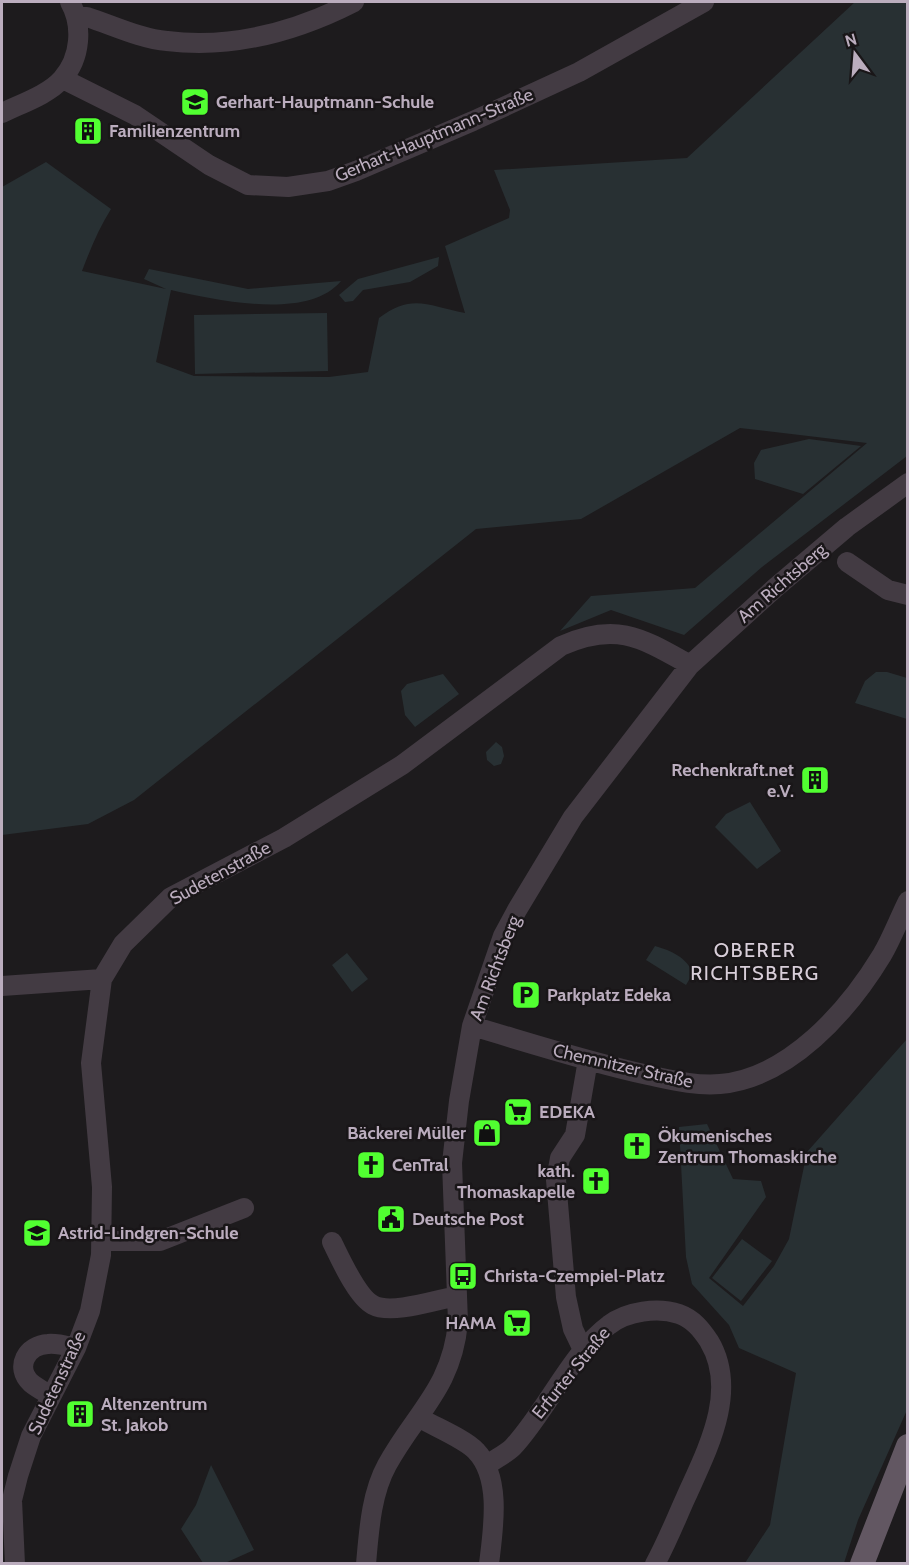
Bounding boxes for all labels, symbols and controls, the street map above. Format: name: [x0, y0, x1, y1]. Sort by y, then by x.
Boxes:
north arrow: [825, 24, 885, 84]
text: N: [843, 29, 859, 51]
street label: Gerhart-Hauptmann-Straße: [332, 83, 536, 187]
school or university icon: Gerhart-Hauptmann-Schule: [179, 86, 211, 118]
place label: Gerhart-Hauptmann-Schule: [216, 91, 434, 113]
building icon: Familienzentrum: [72, 115, 104, 147]
place label: Familienzentrum: [109, 120, 240, 142]
street label: Am Richtsberg: [733, 538, 832, 628]
place label: Rechenkraft.net e.V.: [671, 759, 794, 802]
building icon: Rechenkraft.net e.V.: [799, 764, 831, 796]
street label: Sudetenstraße: [166, 836, 274, 910]
street label: Am Richtsberg: [465, 912, 525, 1024]
district label: OBERER RICHTSBERG: [690, 938, 820, 985]
parking icon: Parkplatz Edeka: [510, 979, 542, 1011]
place label: Parkplatz Edeka: [547, 984, 671, 1006]
street label: Chemnitzer Straße: [551, 1039, 695, 1093]
supermarket icon: EDEKA: [502, 1096, 534, 1128]
place label: EDEKA: [539, 1101, 596, 1123]
shop icon: Bäckerei Müller: [471, 1117, 503, 1149]
place label: Bäckerei Müller: [347, 1122, 466, 1144]
place label: Ökumenisches Zentrum Thomaskirche: [658, 1125, 837, 1168]
church icon: Ökumenisches Zentrum Thomaskirche: [621, 1130, 653, 1162]
church icon: CenTral: [355, 1149, 387, 1181]
place label: CenTral: [392, 1154, 449, 1176]
place label: kath. Thomaskapelle: [457, 1160, 575, 1203]
church icon: kath. Thomaskapelle: [580, 1165, 612, 1197]
public building icon: Deutsche Post: [375, 1203, 407, 1235]
place label: Deutsche Post: [412, 1208, 524, 1230]
school or university icon: Astrid-Lindgren-Schule: [21, 1217, 53, 1249]
place label: Astrid-Lindgren-Schule: [58, 1222, 239, 1244]
bus stop icon: Christa-Czempiel-Platz: [447, 1260, 479, 1292]
place label: Christa-Czempiel-Platz: [484, 1265, 665, 1287]
supermarket icon: HAMA: [501, 1307, 533, 1339]
place label: HAMA: [445, 1312, 497, 1334]
street label: Erfurter Straße: [527, 1323, 615, 1423]
street label: Sudetenstraße: [23, 1328, 91, 1438]
place label: Altenzentrum St. Jakob: [101, 1393, 207, 1436]
building icon: Altenzentrum St. Jakob: [64, 1398, 96, 1430]

